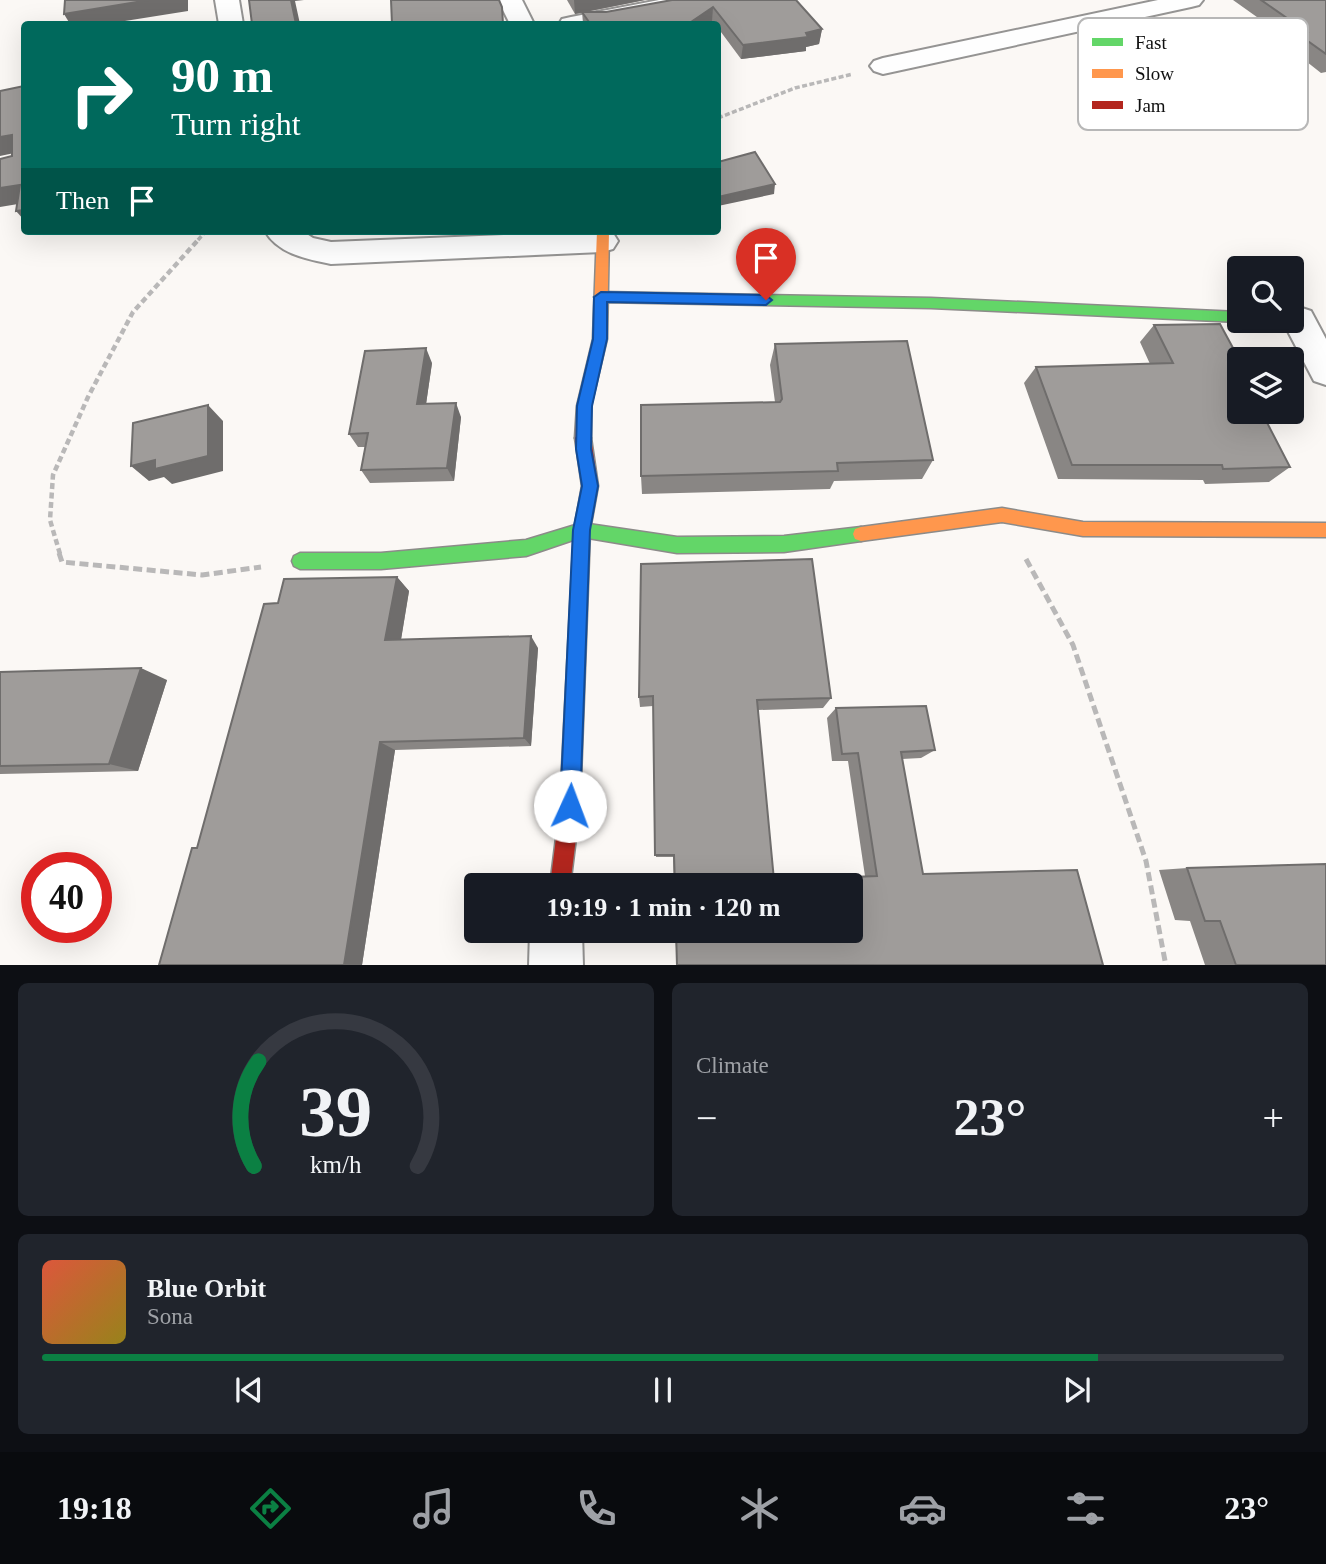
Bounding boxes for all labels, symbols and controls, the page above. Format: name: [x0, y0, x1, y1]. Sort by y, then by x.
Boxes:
legend: [1078, 18, 1308, 130]
text: Fast: [1135, 32, 1167, 53]
text: 90 m: [171, 48, 273, 103]
icon: right: [56, 49, 147, 140]
text: Slow: [1135, 63, 1174, 84]
text: Jam: [1135, 95, 1166, 116]
text: Turn right: [171, 106, 301, 142]
icon: arrive: [123, 182, 161, 220]
text: Then: [56, 186, 109, 215]
pin: [736, 228, 796, 300]
icon: arrive: [747, 239, 785, 277]
map controls: [1227, 256, 1304, 424]
button: search: [1227, 256, 1304, 333]
button: layers: [1227, 347, 1304, 424]
position arrow: [533, 769, 607, 843]
speed limit sign: 40: [21, 852, 112, 943]
text: 19:19 · 1 min · 120 m: [547, 893, 781, 922]
text: Climate: [696, 1053, 769, 1078]
text: 39: [300, 1071, 372, 1152]
text: 23°: [954, 1089, 1026, 1146]
text: −: [696, 1097, 717, 1139]
text: +: [1263, 1097, 1284, 1139]
text: km/h: [310, 1150, 362, 1177]
text: Blue Orbit: [147, 1274, 266, 1303]
text: Sona: [147, 1304, 193, 1329]
icon: previous: [230, 1371, 268, 1409]
icon: pause: [644, 1371, 682, 1409]
icon: next: [1058, 1371, 1096, 1409]
icon: directions: [246, 1484, 295, 1533]
icon: music: [409, 1484, 458, 1533]
icon: phone: [572, 1484, 621, 1533]
icon: climate: [735, 1484, 784, 1533]
icon: car: [898, 1484, 947, 1533]
icon: filters: [1061, 1484, 1110, 1533]
text: 19:18: [57, 1490, 132, 1526]
text: 23°: [1224, 1490, 1269, 1526]

